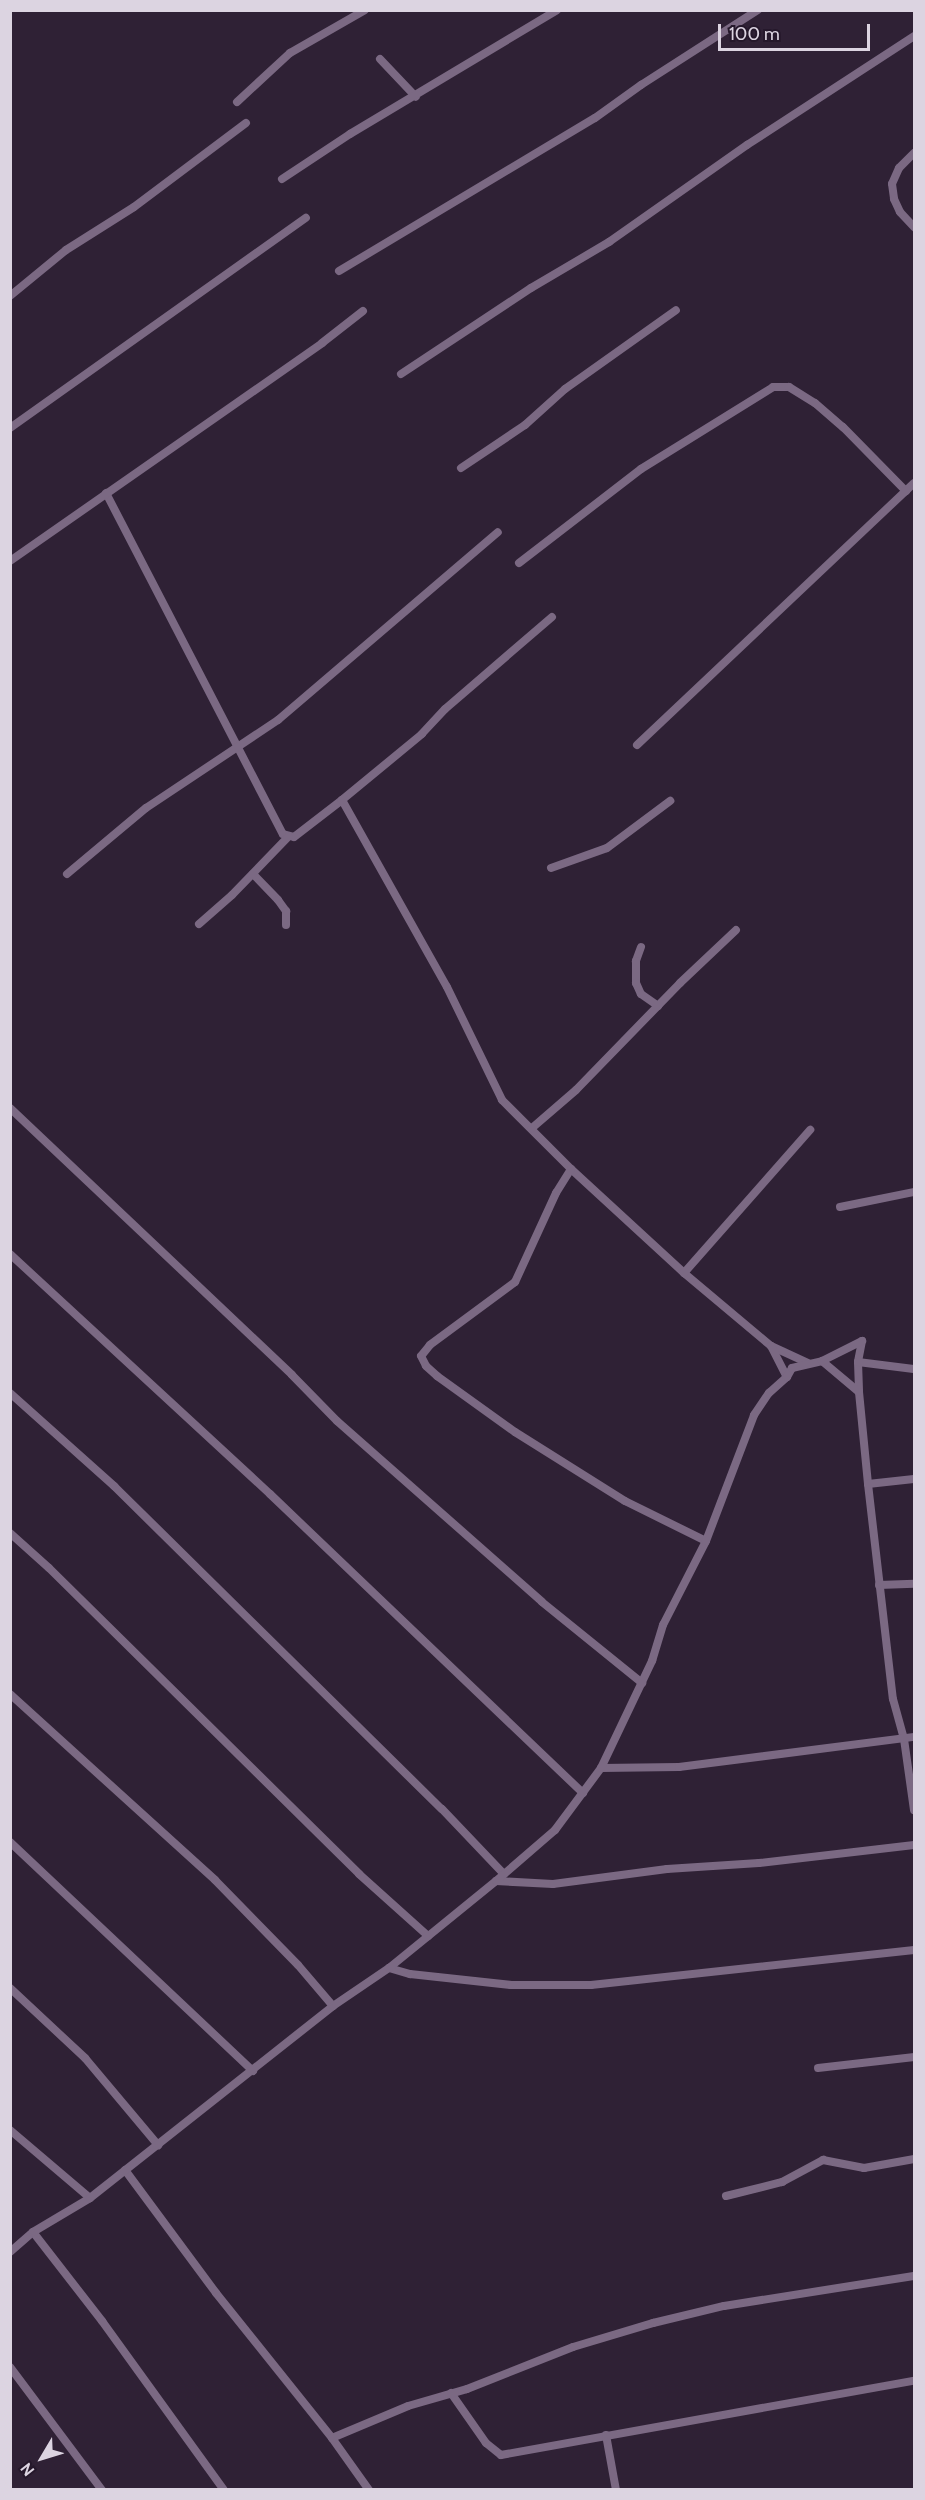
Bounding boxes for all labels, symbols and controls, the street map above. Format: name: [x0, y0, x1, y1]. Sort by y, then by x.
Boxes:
scale bar: [721, 12, 872, 50]
text: 100 m: [729, 23, 780, 45]
north arrow: [12, 2428, 72, 2488]
text: N: [16, 2459, 38, 2480]

